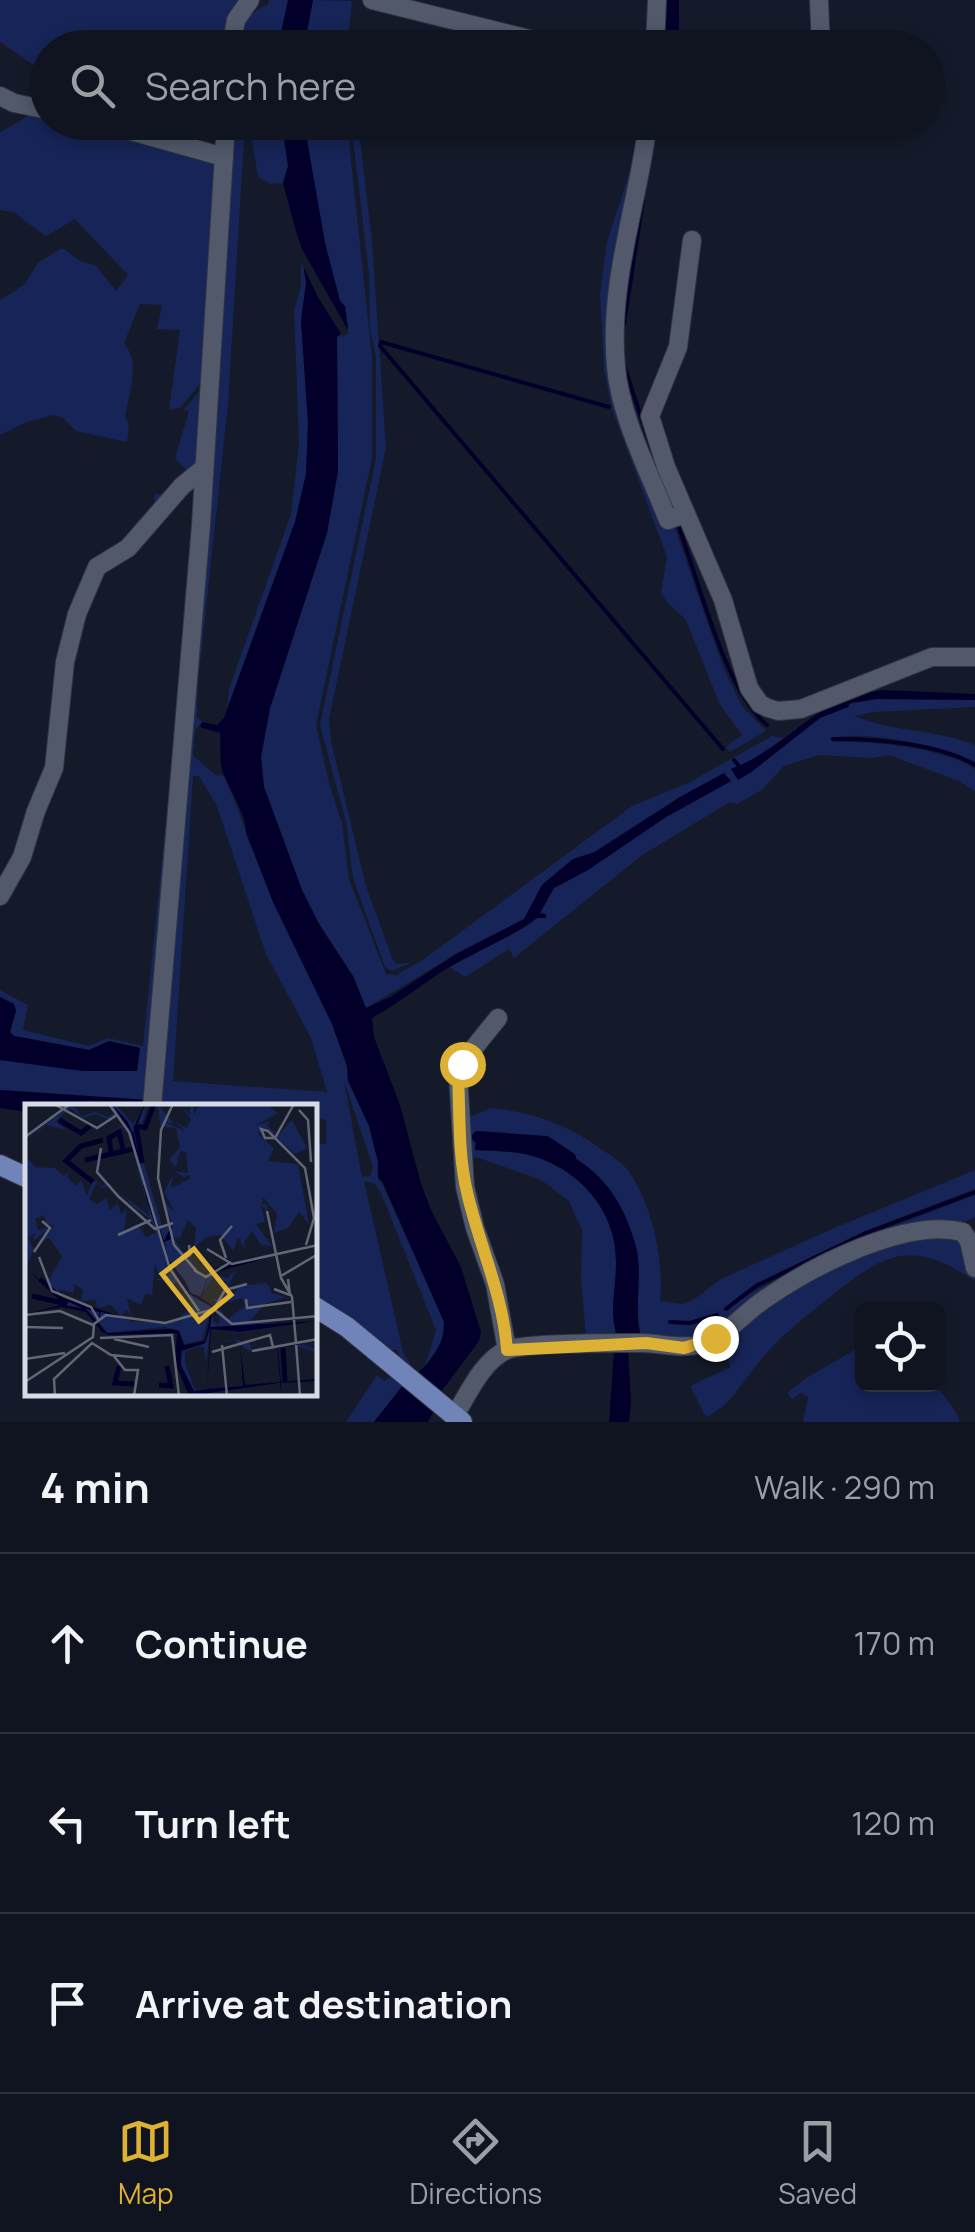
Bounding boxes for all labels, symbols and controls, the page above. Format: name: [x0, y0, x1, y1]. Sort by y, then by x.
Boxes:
search box: [30, 30, 945, 140]
icon: search: [65, 58, 120, 113]
text: Search here: [145, 59, 356, 111]
route start: [440, 1042, 486, 1088]
inset map: [25, 1104, 318, 1397]
map controls: [855, 1302, 945, 1392]
button: locate: [855, 1302, 945, 1392]
route end: [693, 1316, 739, 1362]
text: 4 min: [40, 1458, 150, 1516]
text: Walk · 290 m: [754, 1465, 935, 1509]
icon: ahead: [40, 1616, 95, 1671]
text: Continue: [135, 1617, 308, 1669]
text: 170 m: [853, 1621, 935, 1665]
icon: left: [40, 1796, 95, 1851]
text: Turn left: [135, 1797, 291, 1849]
text: 120 m: [851, 1801, 935, 1845]
icon: arrive: [40, 1976, 95, 2031]
text: Arrive at destination: [135, 1977, 512, 2029]
tab: Map: [118, 2114, 174, 2212]
tab: Directions: [410, 2114, 542, 2212]
tab: Saved: [778, 2114, 857, 2212]

